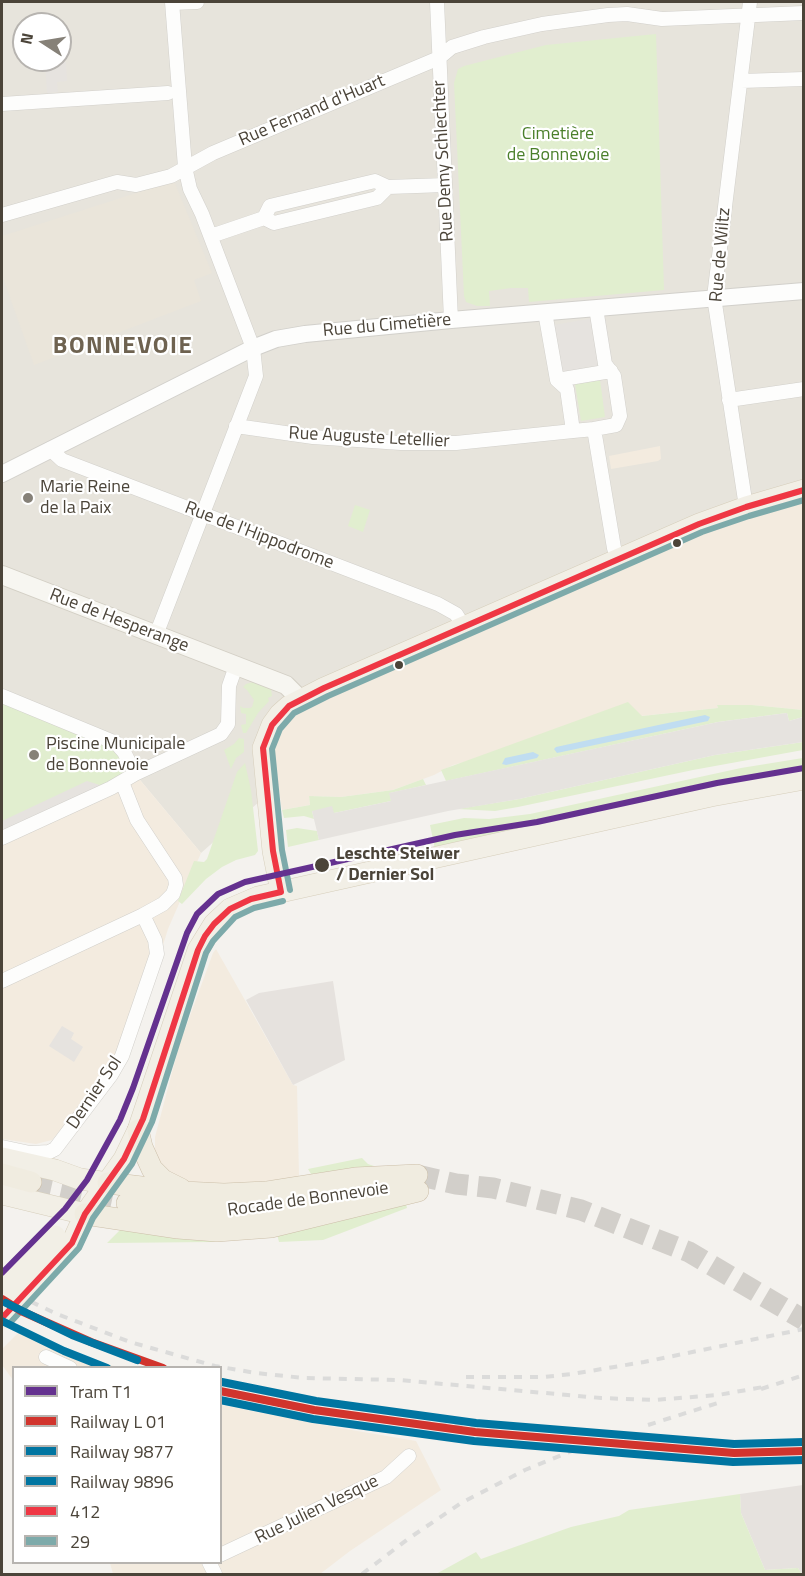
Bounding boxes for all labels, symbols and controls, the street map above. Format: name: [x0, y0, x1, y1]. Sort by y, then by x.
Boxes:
north arrow: [12, 12, 72, 72]
text: N: [13, 31, 39, 47]
street label: Rue Fernand d'Huart: [236, 70, 388, 152]
street label: Rue Demy Schlechter: [429, 80, 459, 242]
park label: Cimetière de Bonnevoie: [507, 124, 609, 166]
street label: Rue de Wiltz: [706, 207, 736, 303]
street label: Rue du Cimetière: [322, 310, 452, 342]
district label: BONNEVOIE: [53, 333, 193, 361]
street label: Rue Auguste Letellier: [288, 423, 450, 453]
place label: Marie Reine de la Paix: [40, 477, 130, 520]
marker: Marie Reine de la Paix: [21, 491, 35, 505]
street label: Rue de l'Hippodrome: [181, 498, 337, 574]
unlabelled marker: [671, 537, 683, 549]
street label: Rue de Hesperange: [46, 584, 192, 658]
unlabelled marker: [393, 659, 405, 671]
place label: Piscine Municipale de Bonnevoie: [46, 734, 185, 777]
marker: Piscine Municipale de Bonnevoie: [27, 748, 41, 762]
place label: Leschte Steiwer / Dernier Sol: [336, 844, 460, 886]
marker: Leschte Steiwer / Dernier Sol: [313, 856, 331, 874]
street label: Dernier Sol: [63, 1052, 127, 1134]
street label: Rocade de Bonnevoie: [226, 1178, 390, 1222]
legend: [12, 1366, 222, 1564]
text: Tram T1: [70, 1378, 132, 1405]
text: Railway L 01: [70, 1408, 166, 1435]
text: Railway 9877: [70, 1438, 174, 1465]
text: Railway 9896: [70, 1468, 174, 1495]
street label: Rue Julien Vesque: [252, 1471, 382, 1549]
text: 412: [70, 1498, 100, 1525]
text: 29: [70, 1528, 90, 1555]

